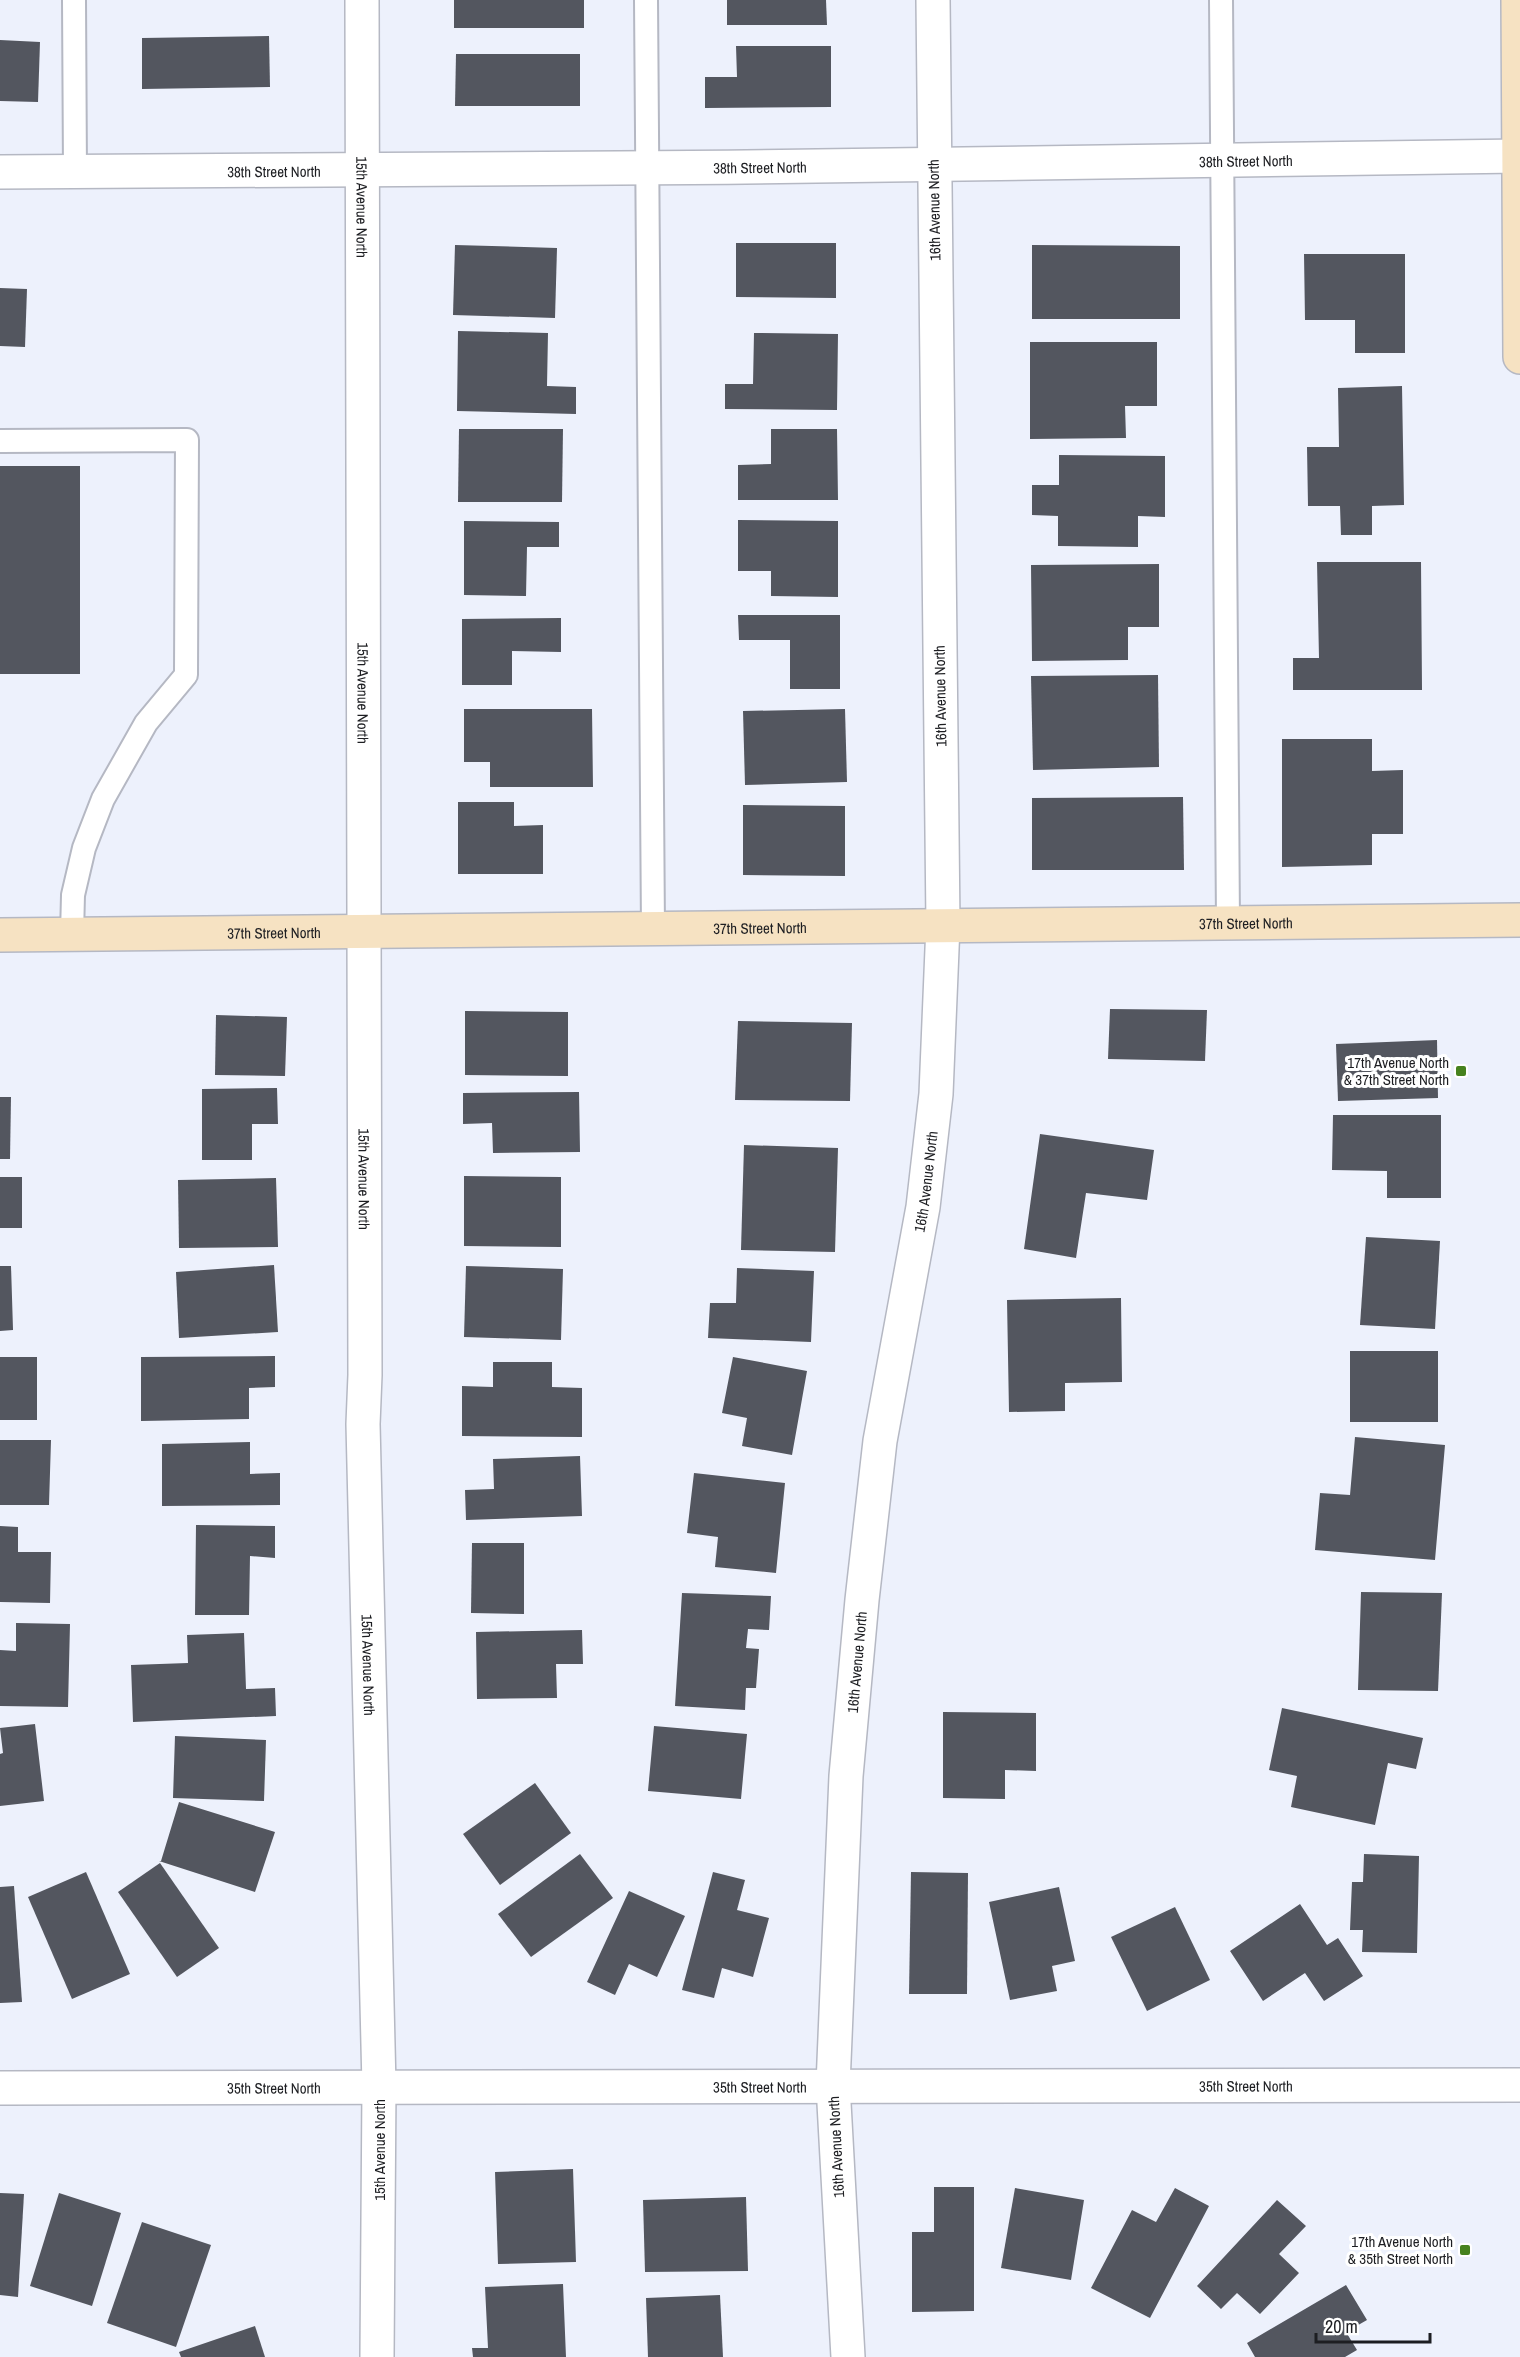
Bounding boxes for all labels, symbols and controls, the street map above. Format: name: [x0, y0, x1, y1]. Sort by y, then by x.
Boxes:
street label: 38th Street North: [1199, 149, 1293, 172]
street label: 15th Avenue North: [352, 156, 373, 258]
street label: 38th Street North: [713, 156, 807, 178]
street label: 16th Avenue North: [923, 159, 945, 261]
street label: 38th Street North: [227, 160, 321, 182]
street label: 15th Avenue North: [353, 642, 374, 744]
street label: 16th Avenue North: [929, 645, 951, 747]
street label: 37th Street North: [1199, 912, 1293, 934]
street label: 37th Street North: [713, 917, 807, 938]
street label: 37th Street North: [227, 921, 321, 943]
place label: 17th Avenue North & 37th Street North: [1344, 1052, 1449, 1090]
marker: 17th Avenue North & 37th Street North: [1454, 1064, 1468, 1078]
street label: 15th Avenue North: [354, 1128, 375, 1230]
street label: 16th Avenue North: [908, 1130, 942, 1234]
street label: 16th Avenue North: [841, 1611, 871, 1714]
street label: 15th Avenue North: [357, 1614, 381, 1716]
street label: 35th Street North: [1199, 2075, 1293, 2096]
street label: 35th Street North: [713, 2076, 807, 2097]
street label: 35th Street North: [227, 2077, 321, 2098]
street label: 16th Avenue North: [823, 2096, 849, 2198]
street label: 15th Avenue North: [369, 2099, 390, 2201]
place label: 17th Avenue North & 35th Street North: [1348, 2231, 1453, 2269]
marker: 17th Avenue North & 35th Street North: [1458, 2243, 1472, 2257]
scale bar: [1316, 2306, 1430, 2344]
text: 20 m: [1325, 2314, 1358, 2339]

